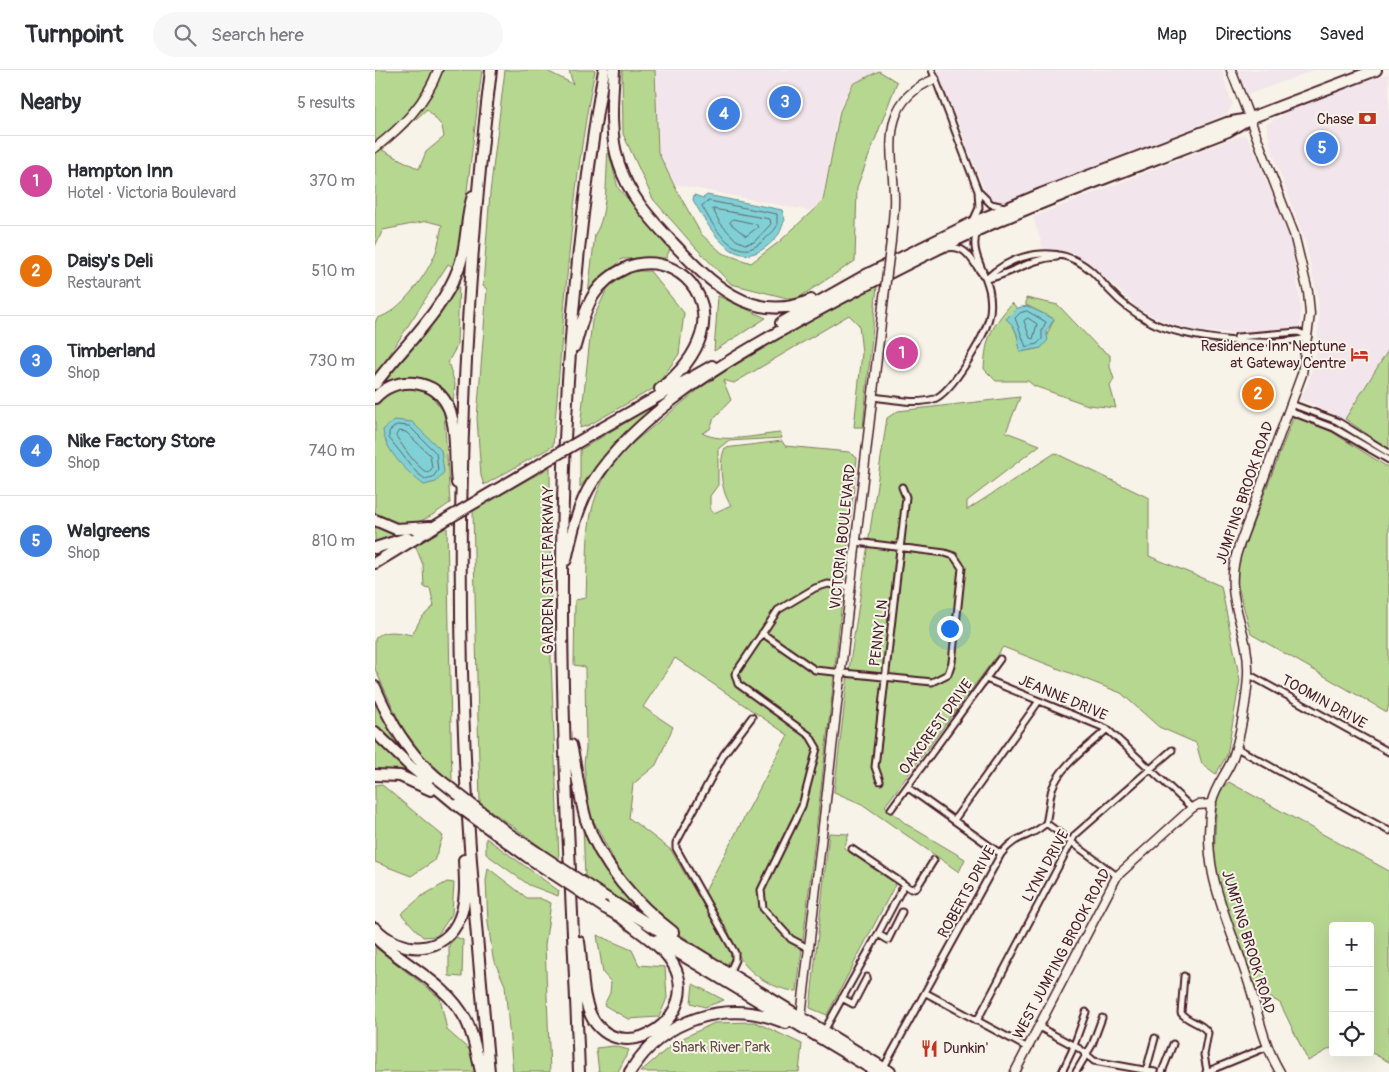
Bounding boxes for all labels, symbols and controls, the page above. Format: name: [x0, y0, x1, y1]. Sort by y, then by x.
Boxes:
search box: [153, 12, 503, 57]
text: Turnpoint: [25, 20, 123, 49]
icon: search: [171, 21, 199, 49]
text: Search here: [211, 23, 304, 47]
text: Map: [1157, 23, 1187, 46]
text: Directions: [1215, 23, 1291, 46]
text: Saved: [1319, 23, 1364, 46]
pin: 3: [769, 83, 801, 121]
text: Nearby: [20, 89, 81, 116]
text: 5 results: [297, 93, 355, 113]
pin: 4: [708, 95, 740, 133]
bank icon: Chase: [1358, 109, 1378, 129]
place label: Chase: [1317, 110, 1355, 129]
pin: 5: [1306, 129, 1338, 167]
text: Hampton Inn: [67, 159, 173, 183]
text: 1: [33, 171, 39, 191]
text: 370 m: [309, 171, 355, 191]
text: Hotel · Victoria Boulevard: [67, 183, 236, 203]
text: Daisy's Deli: [67, 249, 153, 273]
text: 2: [32, 261, 40, 281]
text: 510 m: [311, 261, 355, 281]
text: Restaurant: [67, 273, 141, 293]
pin: 1: [886, 334, 918, 372]
place label: Residence Inn Neptune at Gateway Centre: [1201, 337, 1347, 373]
text: Timberland: [67, 339, 156, 363]
hotel icon: Residence Inn Neptune at Gateway Centre: [1350, 345, 1370, 365]
text: 3: [32, 351, 40, 371]
text: 730 m: [309, 351, 355, 371]
text: Shop: [67, 363, 100, 383]
pin: 2: [1242, 375, 1274, 413]
street label: JUMPING BROOK ROAD: [1212, 419, 1278, 567]
text: Nike Factory Store: [67, 429, 215, 453]
text: 4: [31, 441, 41, 461]
text: 740 m: [309, 441, 355, 461]
text: Shop: [67, 453, 100, 473]
street label: VICTORIA BOULEVARD: [826, 463, 860, 611]
street label: GARDEN STATE PARKWAY: [539, 486, 558, 654]
text: Walgreens: [67, 519, 150, 543]
text: 5: [32, 531, 40, 551]
text: 810 m: [312, 531, 355, 551]
text: Shop: [67, 543, 100, 563]
street label: PENNY LN: [865, 598, 893, 668]
your location: [937, 616, 963, 642]
street label: JEANNE DRIVE: [1015, 671, 1111, 725]
street label: TOOMIN DRIVE: [1278, 671, 1370, 733]
street label: OAKCREST DRIVE: [895, 675, 977, 778]
street label: LYNN DRIVE: [1018, 826, 1074, 906]
street label: ROBERTS DRIVE: [934, 842, 1000, 941]
street label: WEST JUMPING BROOK ROAD: [1009, 865, 1115, 1043]
street label: JUMPING BROOK ROAD: [1217, 868, 1279, 1016]
map controls: [1329, 922, 1374, 1057]
button: +: [1329, 922, 1374, 967]
button: −: [1329, 967, 1374, 1012]
button: locate: [1329, 1012, 1374, 1057]
park label: Shark River Park: [672, 1038, 771, 1057]
restaurant icon: Dunkin': [919, 1038, 939, 1058]
place label: Dunkin': [943, 1039, 988, 1058]

